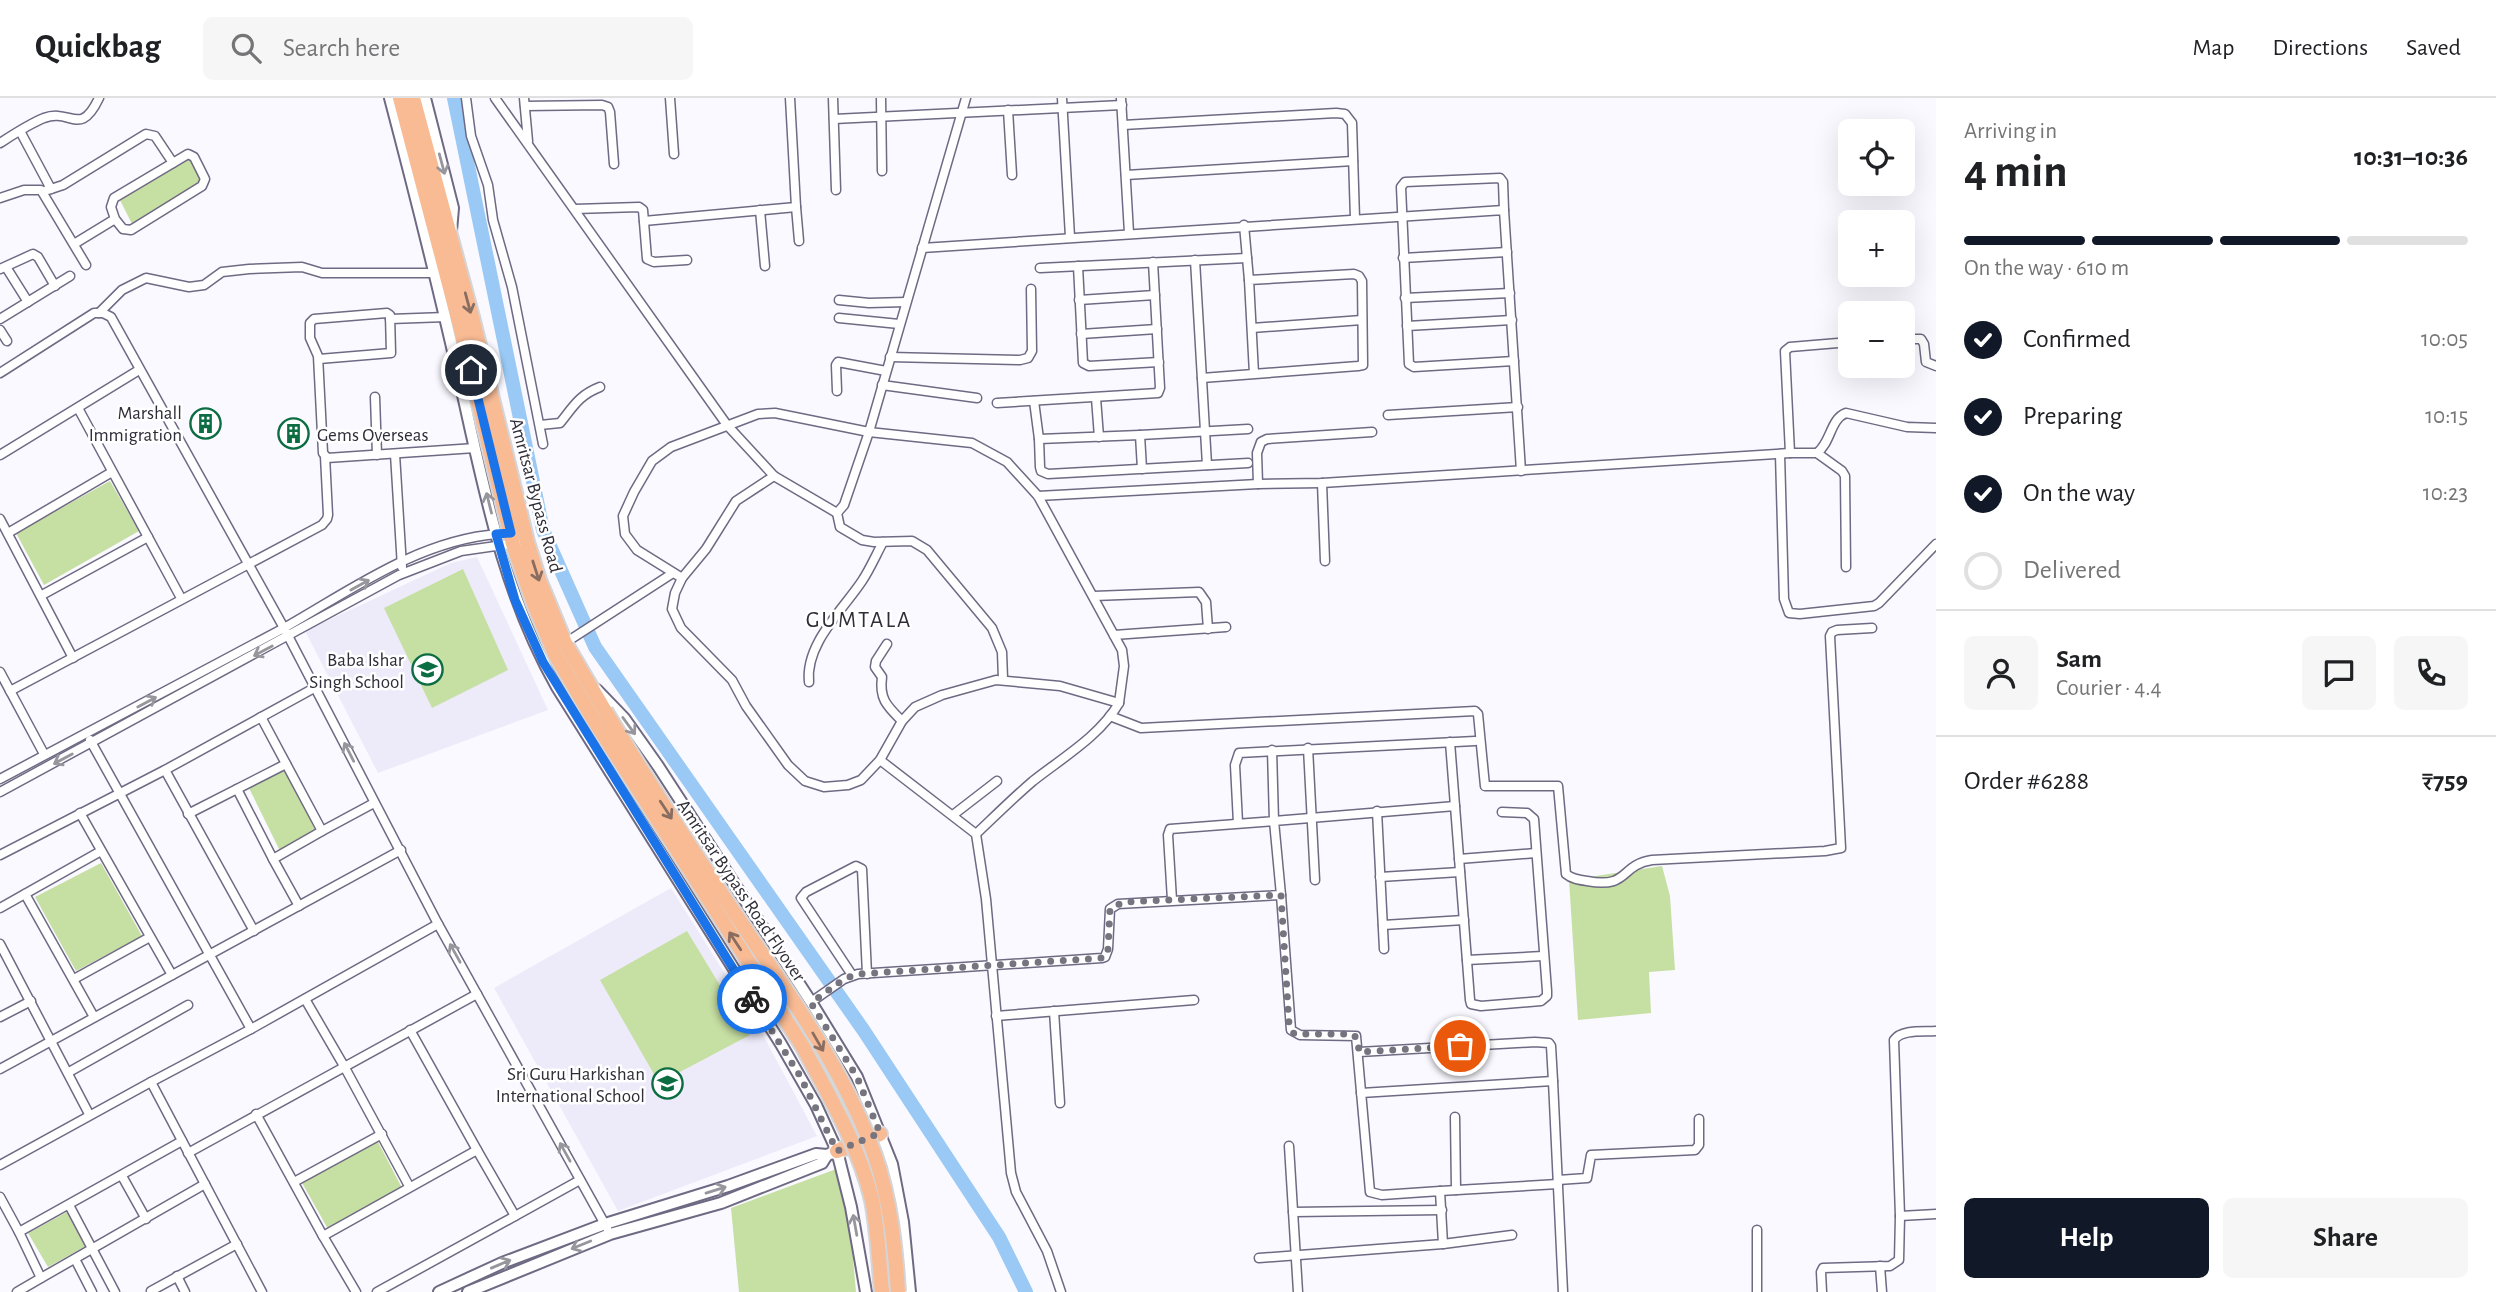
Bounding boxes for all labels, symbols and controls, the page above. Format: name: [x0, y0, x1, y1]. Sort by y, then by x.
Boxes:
search box: [203, 17, 693, 80]
icon: search: [227, 29, 265, 67]
text: Quickbag: [35, 31, 161, 64]
text: Search here: [283, 35, 400, 61]
text: Map: [2192, 36, 2234, 60]
text: Directions: [2272, 36, 2368, 60]
text: Saved: [2406, 36, 2461, 60]
map controls: [1838, 119, 1915, 378]
button: locate: [1838, 119, 1915, 196]
text: Arriving in: [1964, 120, 2057, 143]
text: 10:31–10:36: [2354, 144, 2468, 170]
text: 4 min: [1964, 149, 2068, 195]
one-way arrow: [436, 152, 449, 175]
button: +: [1838, 210, 1915, 287]
text: On the way · 610 m: [1964, 257, 2129, 280]
one-way arrow: [462, 291, 475, 314]
button: −: [1838, 301, 1915, 378]
icon: check: [1964, 321, 2002, 359]
text: Confirmed: [2023, 326, 2131, 352]
text: 10:05: [2421, 328, 2468, 351]
pin: [441, 340, 501, 400]
icon: home: [452, 351, 490, 389]
icon: check: [1964, 398, 2002, 436]
text: Preparing: [2023, 403, 2122, 429]
place label: Marshall Immigration: [89, 404, 182, 445]
text: 10:15: [2425, 405, 2468, 428]
building icon: Marshall Immigration: [188, 406, 222, 440]
street label: Amritsar Bypass Road: [506, 416, 565, 575]
building icon: Gems Overseas: [277, 417, 311, 451]
place label: Gems Overseas: [317, 426, 428, 445]
icon: check: [1964, 475, 2002, 513]
text: On the way: [2023, 480, 2135, 506]
text: 10:23: [2423, 482, 2468, 505]
one-way arrow: [481, 492, 495, 515]
text: Delivered: [2023, 557, 2121, 583]
one-way arrow: [531, 560, 544, 582]
one-way arrow: [349, 578, 370, 591]
district label: GUMTALA: [806, 609, 912, 632]
button: person: [1964, 636, 2038, 710]
button: chat: [2302, 636, 2376, 710]
button: phone: [2394, 636, 2468, 710]
one-way arrow: [253, 644, 274, 658]
text: Sam: [2056, 646, 2102, 672]
place label: Baba Ishar Singh School: [309, 651, 404, 692]
school or university icon: Baba Ishar Singh School: [410, 653, 444, 687]
text: Courier · 4.4: [2056, 677, 2162, 700]
one-way arrow: [136, 695, 157, 708]
one-way arrow: [622, 716, 637, 735]
one-way arrow: [341, 742, 355, 763]
one-way arrow: [53, 752, 73, 766]
text: Order #6288: [1964, 768, 2089, 794]
text: ₹759: [2422, 768, 2468, 794]
street label: Amritsar Bypass Road Flyover: [673, 796, 809, 985]
one-way arrow: [660, 800, 674, 820]
one-way arrow: [727, 932, 742, 951]
one-way arrow: [448, 944, 462, 964]
courier: [717, 964, 787, 1034]
icon: bike: [733, 980, 771, 1018]
pin: [1430, 1016, 1490, 1076]
icon: bag: [1441, 1027, 1479, 1065]
one-way arrow: [811, 1031, 825, 1051]
place label: Sri Guru Harkishan International School: [496, 1065, 645, 1106]
school or university icon: Sri Guru Harkishan International School: [651, 1067, 685, 1101]
one-way arrow: [558, 1143, 572, 1163]
one-way arrow: [705, 1182, 727, 1195]
button: Help: [1964, 1198, 2209, 1278]
button: Share: [2223, 1198, 2468, 1278]
one-way arrow: [848, 1214, 861, 1237]
one-way arrow: [571, 1239, 593, 1252]
one-way arrow: [490, 1256, 511, 1269]

